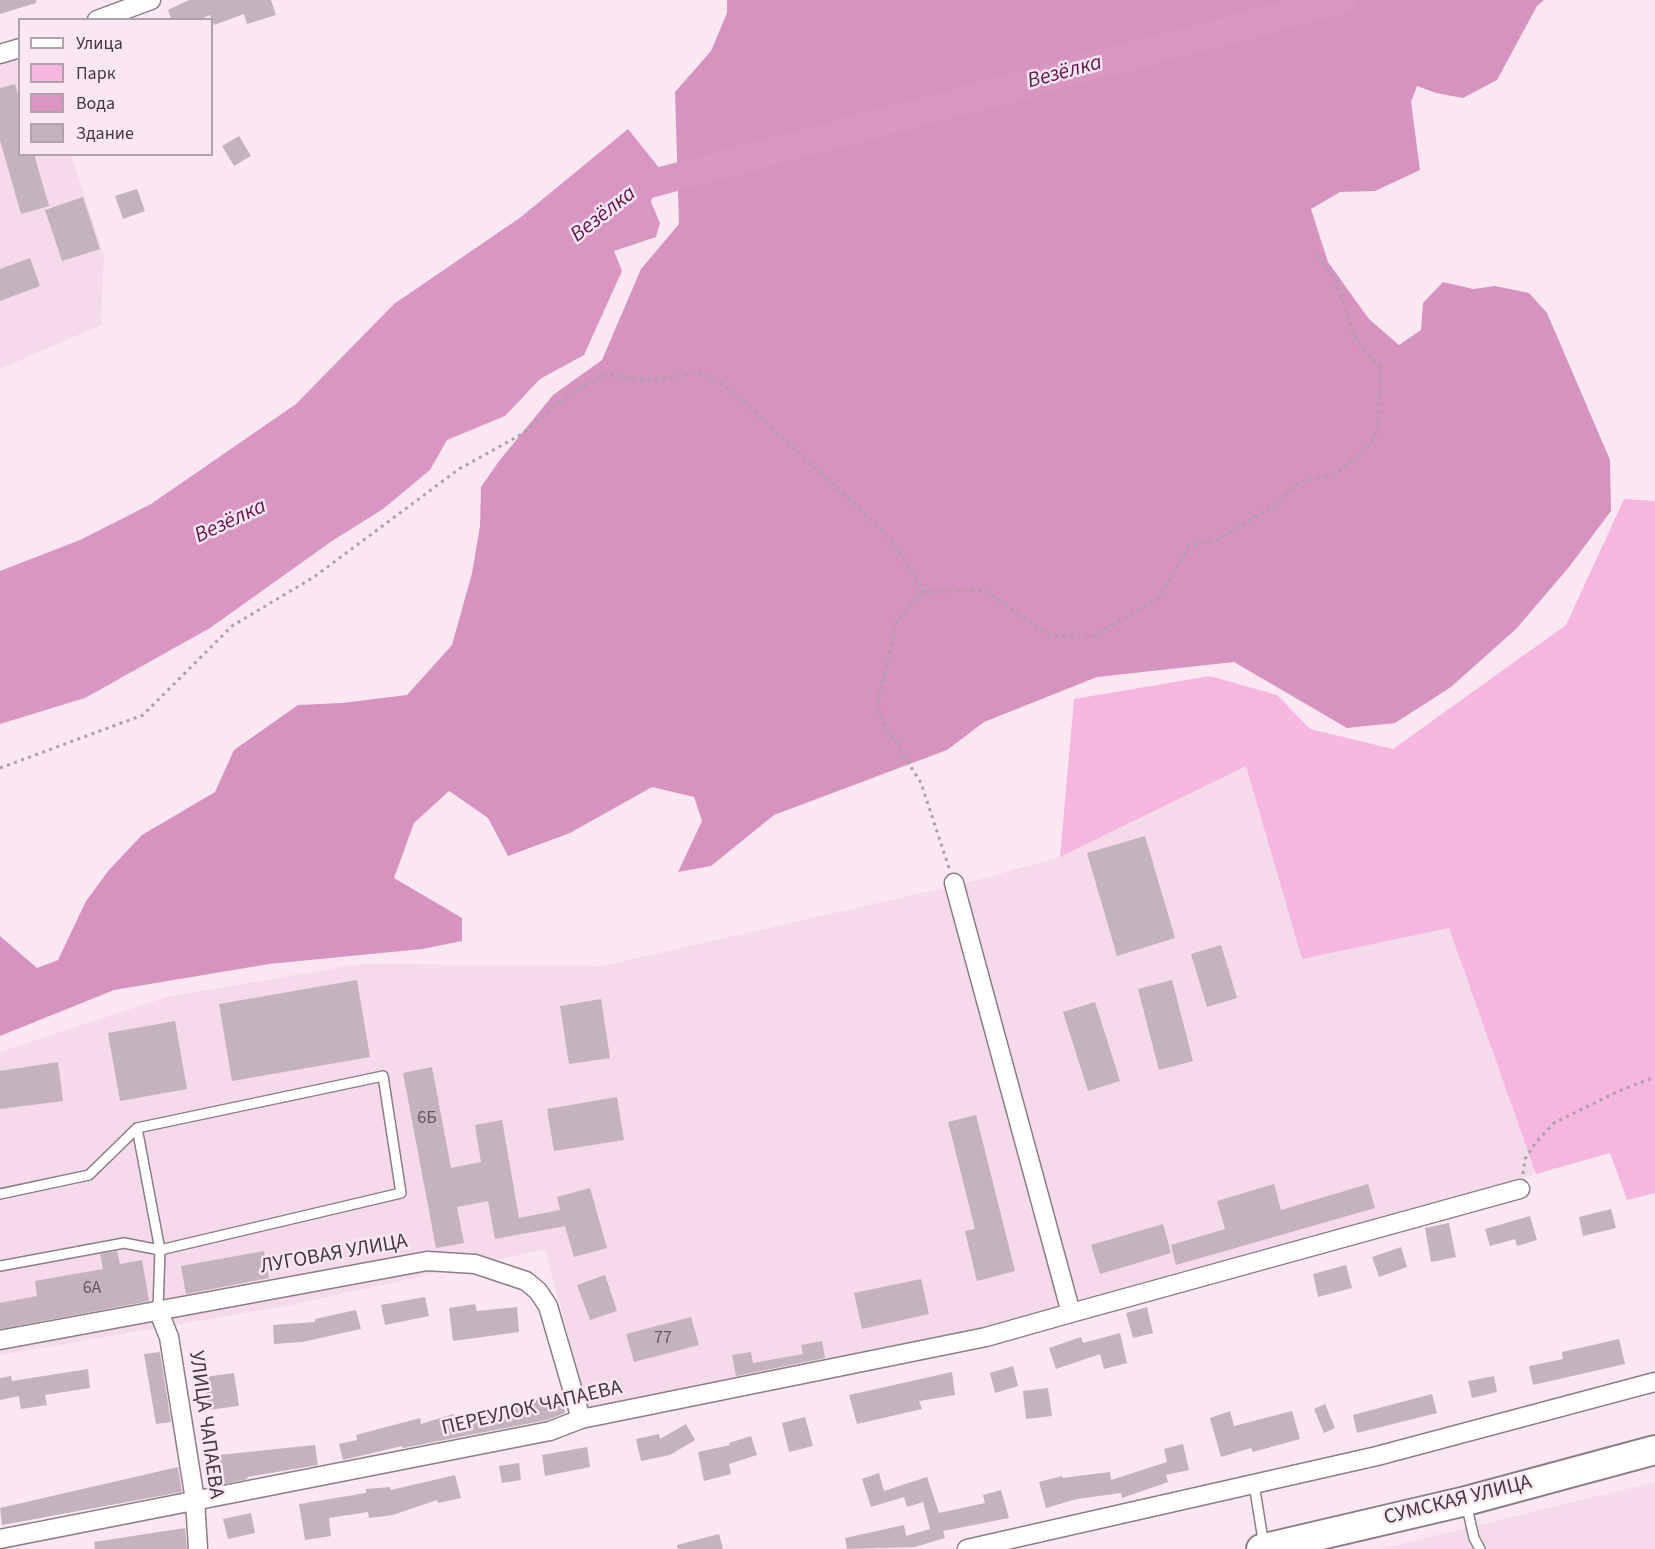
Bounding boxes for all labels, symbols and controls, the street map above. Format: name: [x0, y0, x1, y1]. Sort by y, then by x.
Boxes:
legend: [18, 18, 213, 156]
text: Улица: [76, 31, 123, 56]
water label: Везёлка: [1025, 50, 1105, 96]
text: Парк: [76, 61, 116, 86]
text: Вода: [76, 91, 115, 116]
text: Здание: [76, 121, 134, 146]
water label: Везёлка: [566, 181, 642, 249]
water label: Везёлка: [191, 494, 271, 550]
house number: 6Б: [417, 1108, 437, 1130]
street label: ЛУГОВАЯ УЛИЦА: [258, 1230, 410, 1280]
house number: 6А: [83, 1278, 101, 1300]
house number: 77: [654, 1328, 672, 1350]
street label: УЛИЦА ЧАПАЕВА: [182, 1349, 228, 1501]
street label: ПЕРЕУЛОК ЧАПАЕВА: [439, 1376, 625, 1442]
street label: СУМСКАЯ УЛИЦА: [1381, 1470, 1535, 1532]

